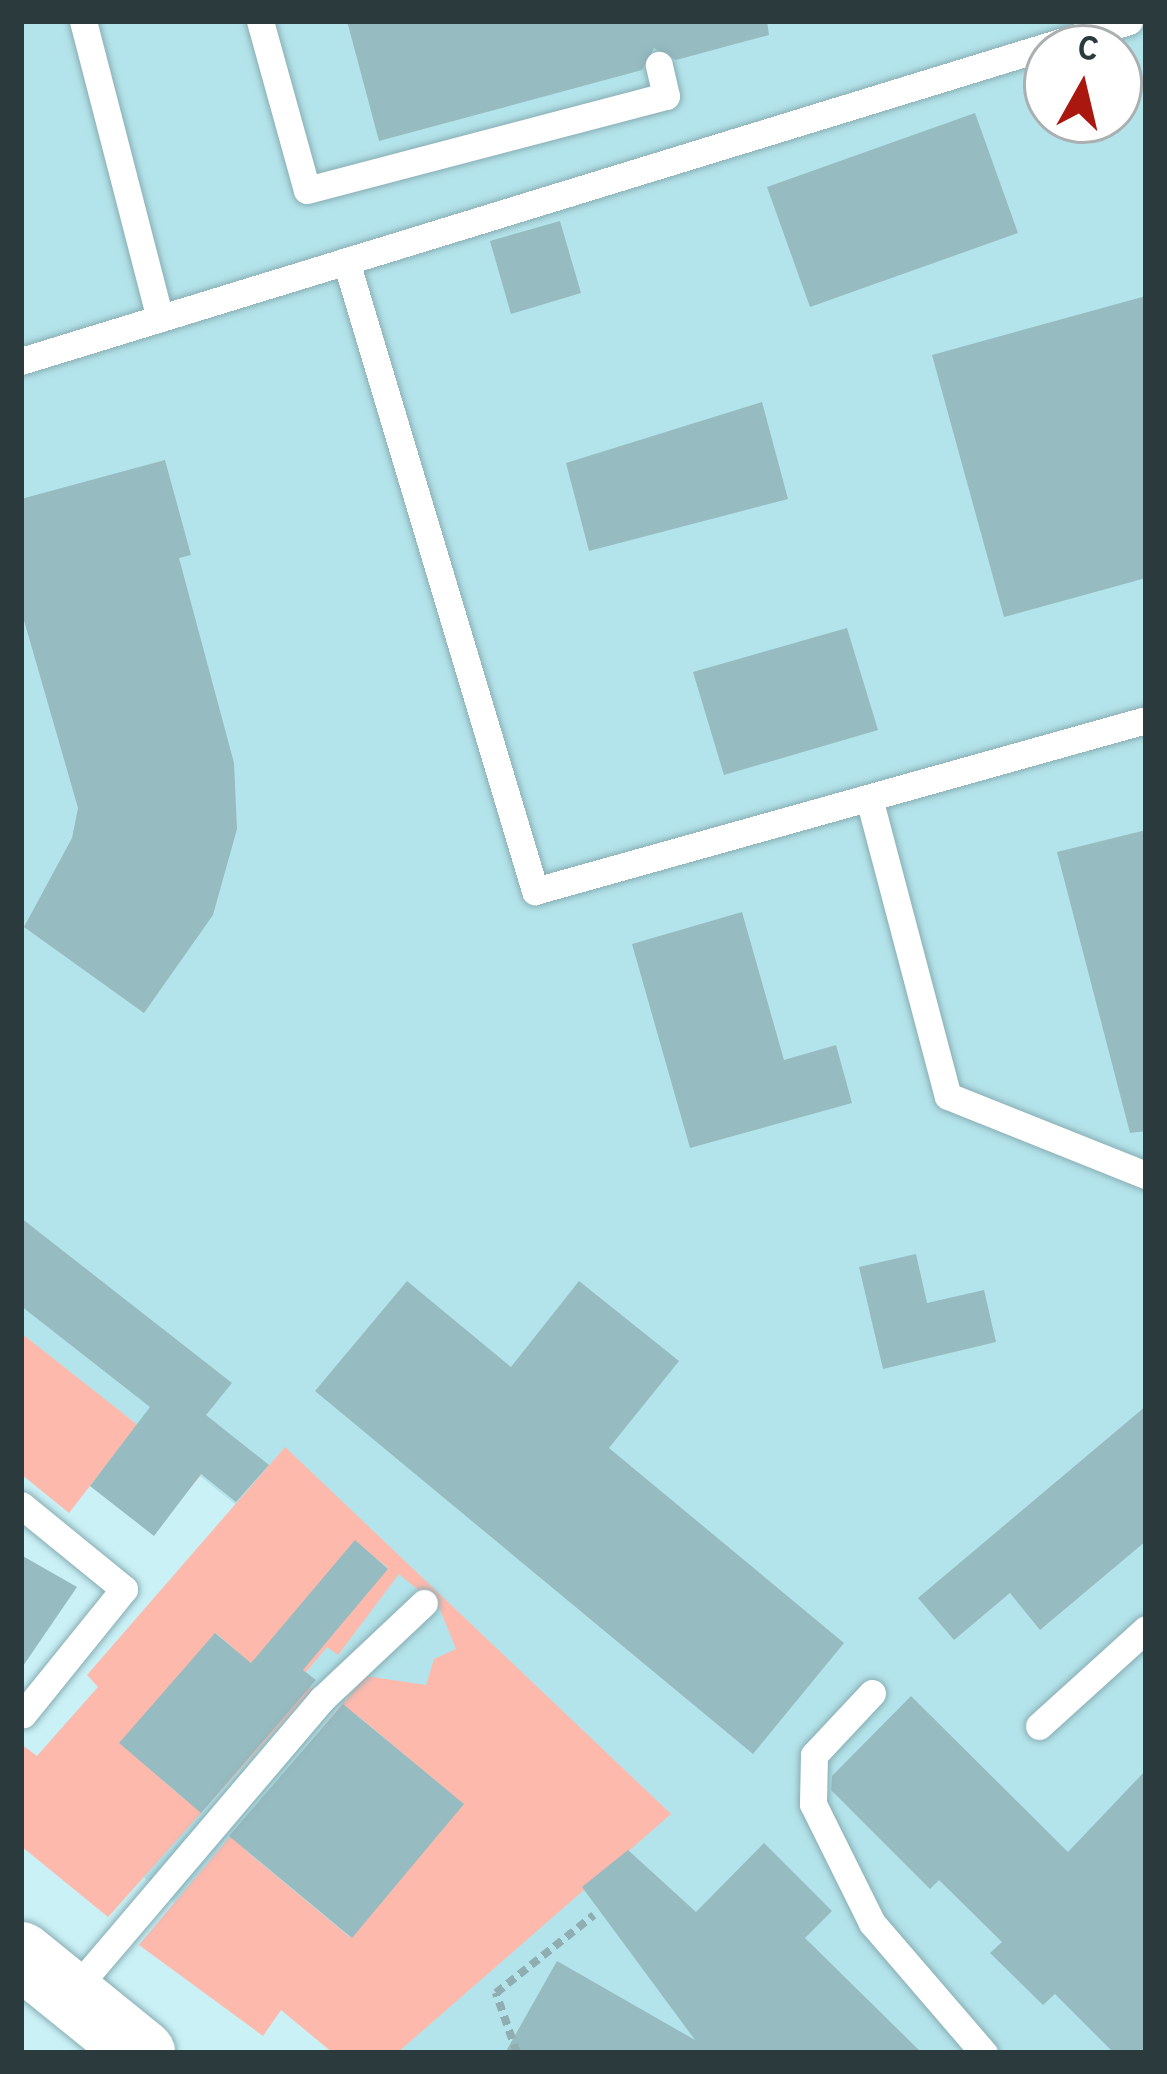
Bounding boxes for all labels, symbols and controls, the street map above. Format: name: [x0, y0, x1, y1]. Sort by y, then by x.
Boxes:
north arrow: [1023, 24, 1143, 144]
text: С: [1074, 29, 1101, 74]

